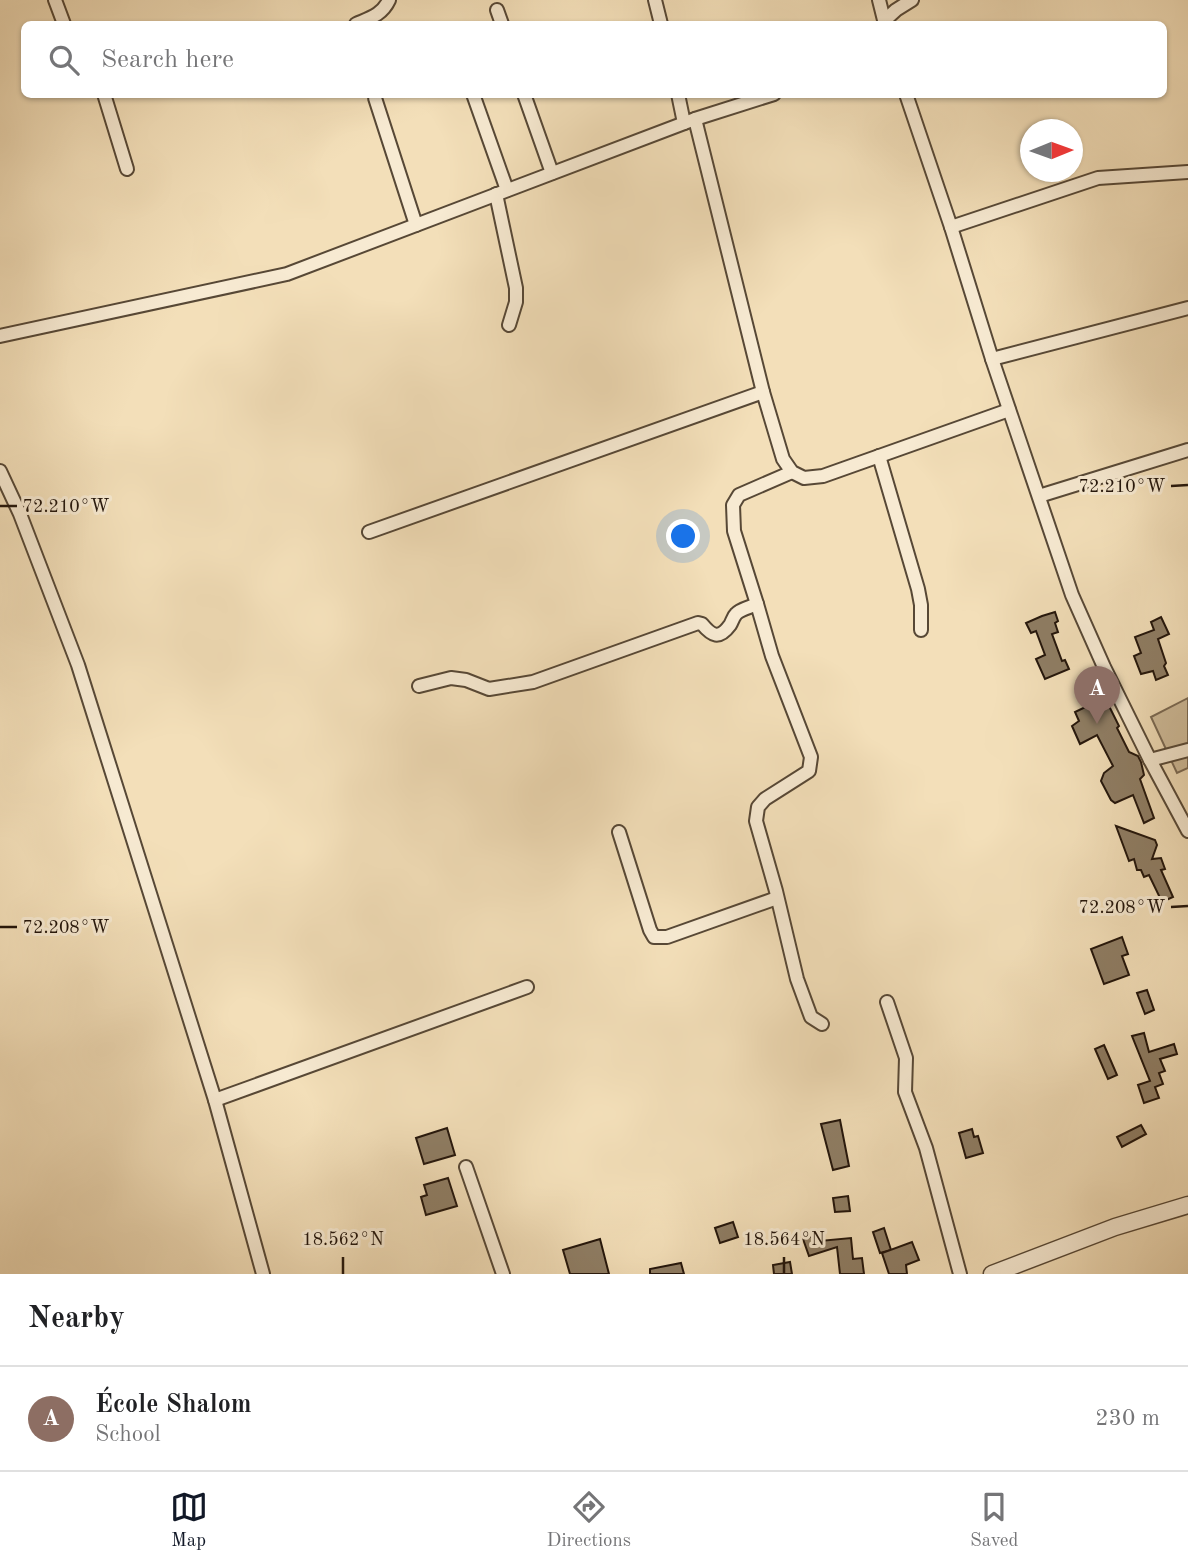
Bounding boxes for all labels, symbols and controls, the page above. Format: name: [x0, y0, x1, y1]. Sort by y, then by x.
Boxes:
search box: [21, 21, 1167, 98]
icon: search: [45, 41, 83, 79]
text: Search here: [101, 47, 234, 73]
north arrow: [1020, 119, 1083, 182]
text: 72.210°W: [1079, 478, 1165, 496]
text: 72.210°W: [23, 498, 109, 516]
your location: [666, 519, 700, 553]
pin: A: [1074, 666, 1120, 724]
text: 72.208°W: [1079, 899, 1165, 917]
text: 72.208°W: [23, 919, 109, 937]
text: 18.562°N: [302, 1231, 384, 1249]
text: 18.564°N: [743, 1231, 825, 1249]
text: Nearby: [28, 1304, 125, 1334]
text: École Shalom: [95, 1392, 252, 1418]
text: A: [42, 1407, 60, 1430]
text: 230 m: [1095, 1407, 1160, 1430]
text: School: [95, 1423, 161, 1446]
tab: Map: [170, 1488, 208, 1553]
tab: Directions: [547, 1488, 631, 1553]
tab: Saved: [970, 1488, 1018, 1553]

